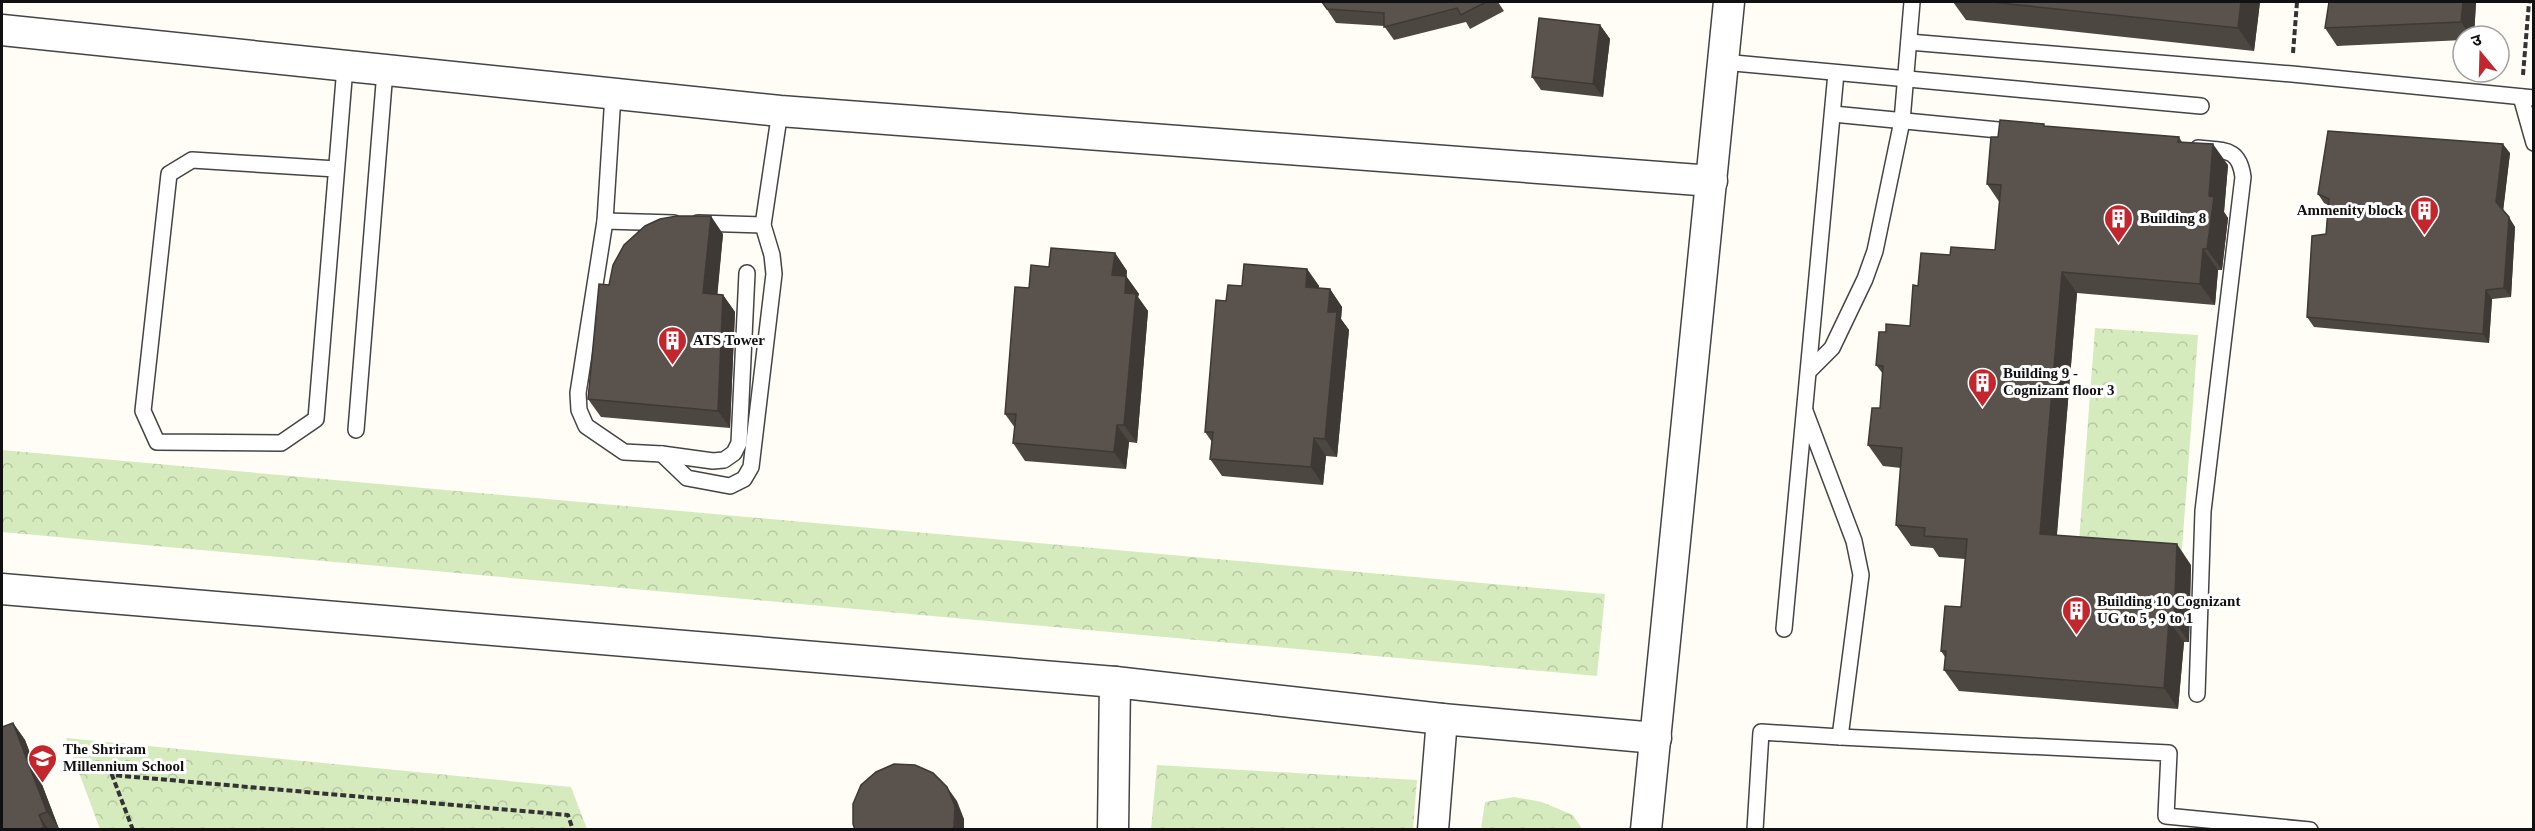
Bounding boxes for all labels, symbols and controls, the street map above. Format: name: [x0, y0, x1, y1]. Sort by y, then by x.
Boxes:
north arrow: [2451, 24, 2511, 84]
text: उ: [2469, 31, 2484, 50]
building icon: Ammenity block: [2408, 194, 2440, 236]
building icon: Building 8: [2103, 202, 2135, 244]
place label: Ammenity block: [2297, 202, 2404, 218]
place label: Building 8: [2140, 210, 2206, 226]
building icon: ATS Tower: [656, 324, 688, 366]
place label: ATS Tower: [693, 332, 765, 348]
place label: Building 9 - Cognizant floor 3: [2003, 365, 2114, 398]
building icon: Building 9 - Cognizant floor 3: [1966, 366, 1998, 408]
place label: Building 10 Cognizant UG to 5 , 9 to 1: [2097, 593, 2240, 626]
building icon: Building 10 Cognizant UG to 5 , 9 to 1: [2060, 594, 2092, 636]
place label: The Shriram Millennium School: [63, 741, 184, 774]
school or university icon: The Shriram Millennium School: [26, 742, 58, 784]

